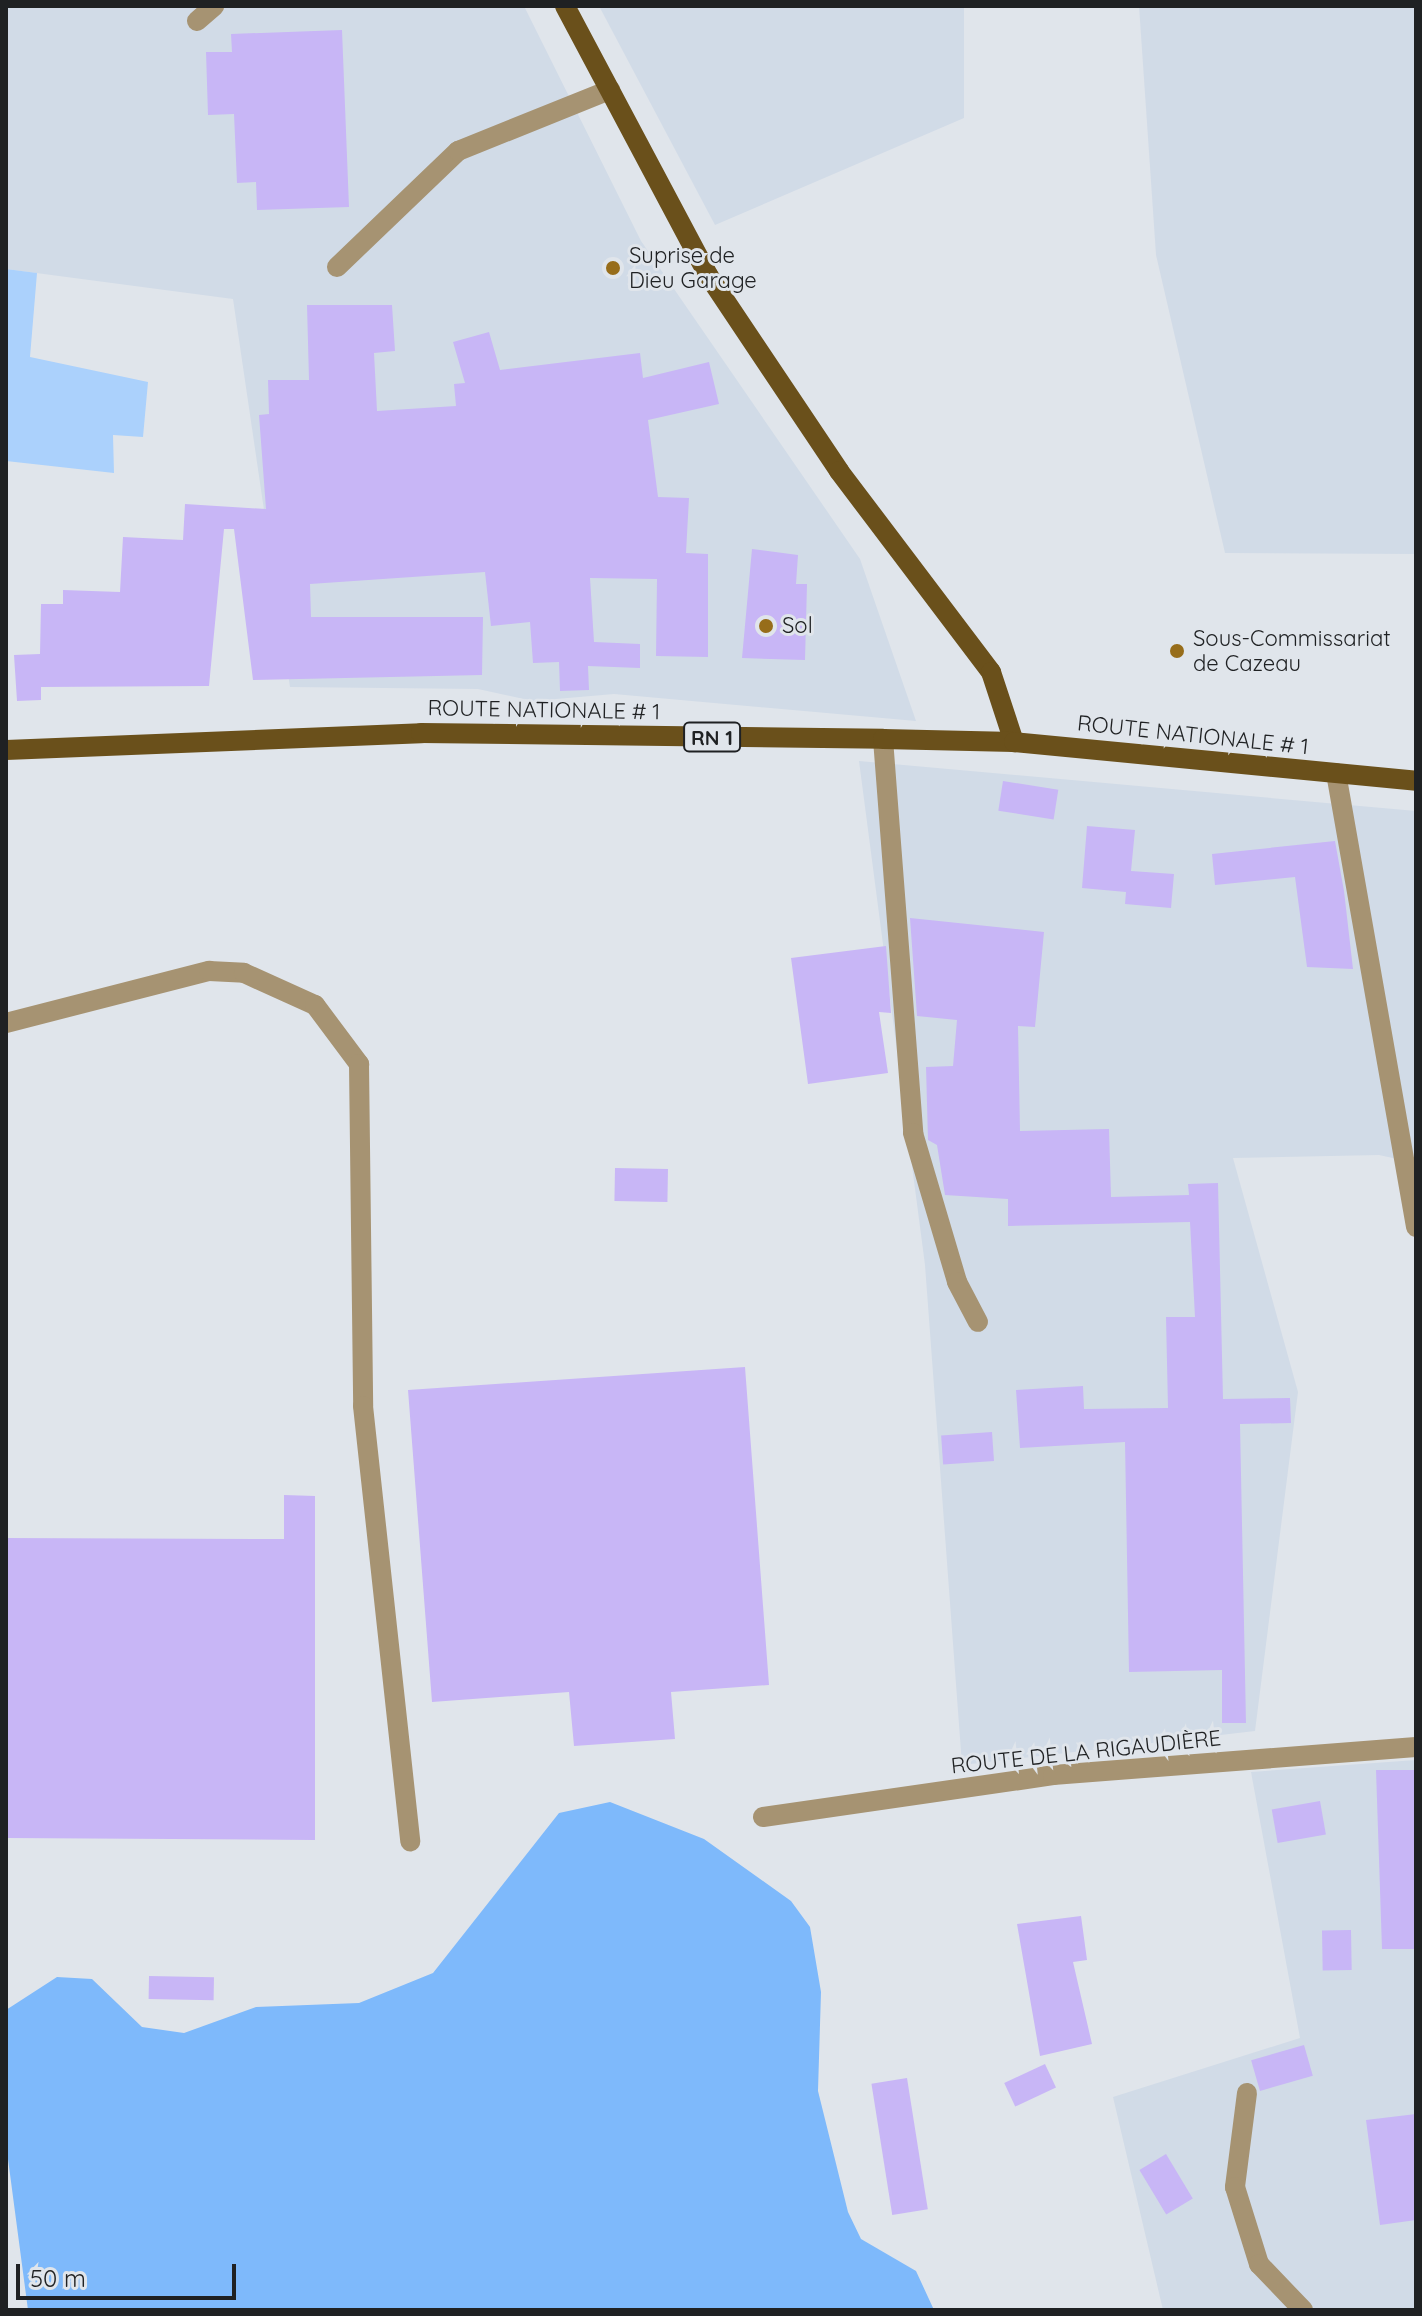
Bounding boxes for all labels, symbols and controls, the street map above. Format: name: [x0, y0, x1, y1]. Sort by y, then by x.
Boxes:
place label: Suprise de Dieu Garage: [629, 242, 757, 294]
marker: Suprise de Dieu Garage: [604, 259, 622, 277]
place label: Sol: [782, 613, 813, 639]
marker: Sol: [757, 617, 775, 635]
place label: Sous-Commissariat de Cazeau: [1193, 625, 1391, 676]
marker: Sous-Commissariat de Cazeau: [1168, 642, 1186, 660]
street label: ROUTE NATIONALE # 1: [427, 695, 661, 725]
street label: ROUTE NATIONALE # 1: [1076, 710, 1310, 760]
road number: RN 1: [682, 721, 742, 753]
street label: ROUTE DE LA RIGAUDIÈRE: [950, 1725, 1222, 1779]
scale bar: [20, 2248, 240, 2298]
text: 50 m: [30, 2263, 86, 2293]

